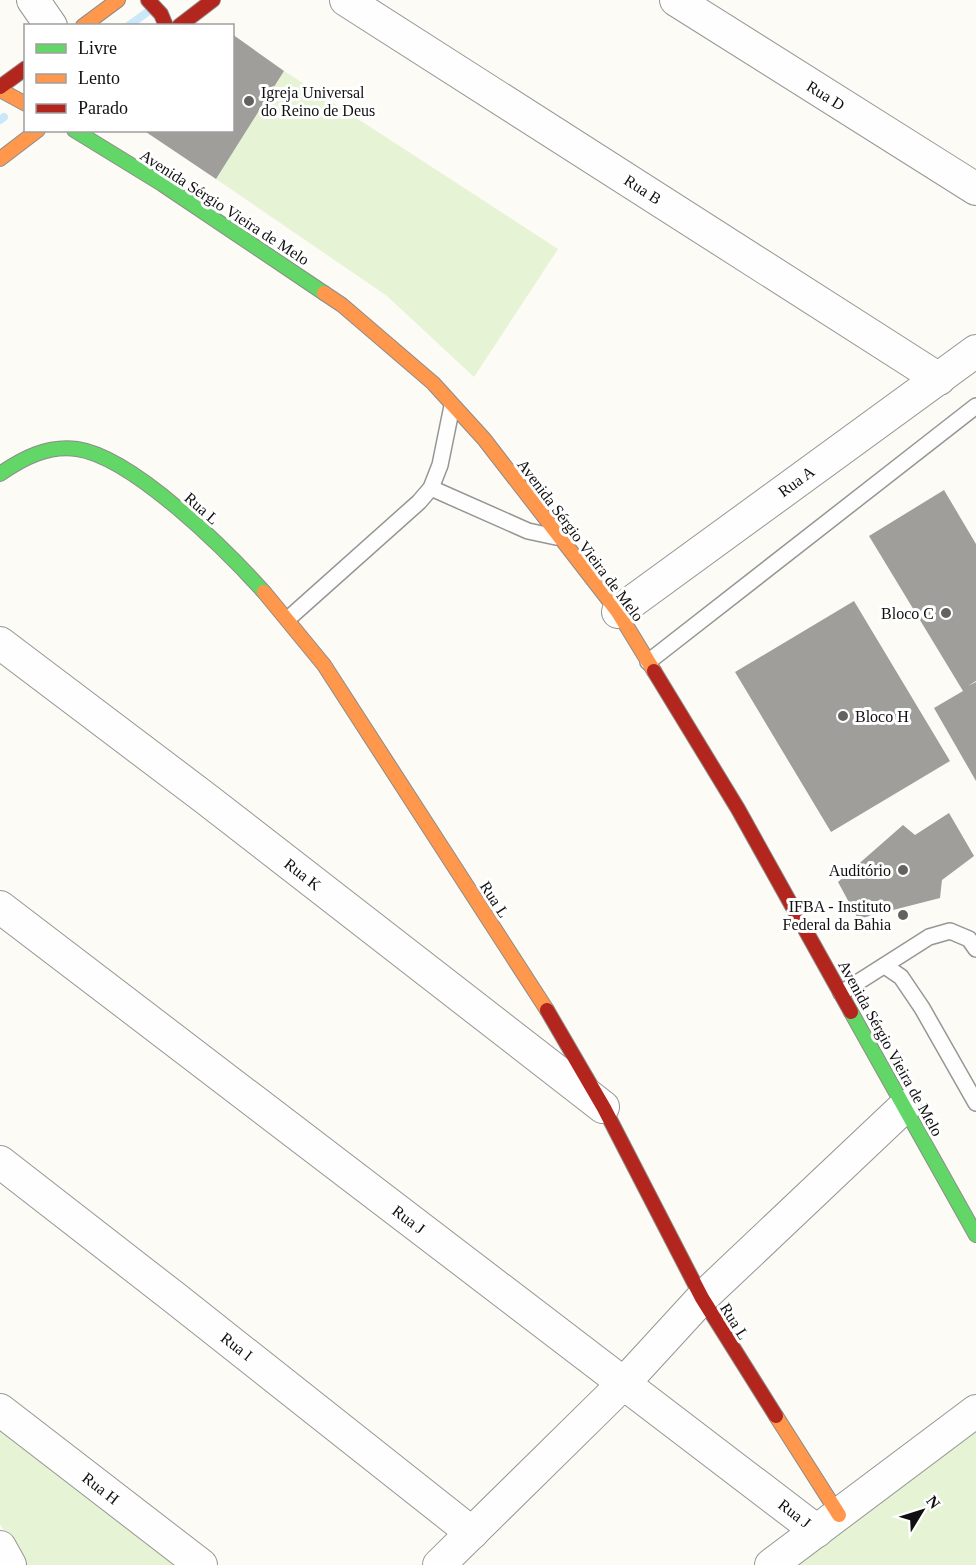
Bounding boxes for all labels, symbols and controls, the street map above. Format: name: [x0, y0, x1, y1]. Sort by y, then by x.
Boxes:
legend: [24, 24, 234, 132]
text: Livre: [78, 38, 117, 58]
text: Lento: [78, 68, 120, 88]
street label: Rua D: [804, 77, 848, 114]
place label: Igreja Universal do Reino de Deus: [261, 84, 375, 119]
marker: Igreja Universal do Reino de Deus: [242, 94, 256, 108]
text: Parado: [78, 98, 128, 118]
street label: Avenida Sérgio Vieira de Melo: [136, 146, 312, 269]
street label: Rua B: [621, 171, 664, 208]
street label: Avenida Sérgio Vieira de Melo: [513, 456, 647, 625]
street label: Rua A: [775, 462, 818, 500]
street label: Rua L: [181, 489, 222, 528]
place label: Bloco C: [881, 605, 934, 622]
marker: Bloco C: [939, 606, 953, 620]
place label: Bloco H: [855, 708, 909, 725]
marker: Bloco H: [836, 709, 850, 723]
street label: Rua K: [281, 855, 325, 894]
place label: Auditório: [829, 862, 891, 879]
marker: Auditório: [896, 863, 910, 877]
street label: Rua L: [477, 878, 512, 920]
place label: IFBA - Instituto Federal da Bahia: [783, 898, 891, 933]
marker: IFBA - Instituto Federal da Bahia: [896, 908, 910, 922]
street label: Avenida Sérgio Vieira de Melo: [834, 957, 946, 1139]
street label: Rua J: [389, 1202, 428, 1237]
street label: Rua L: [717, 1300, 752, 1343]
street label: Rua I: [218, 1329, 256, 1364]
street label: Rua H: [79, 1469, 123, 1508]
north arrow: [892, 1481, 952, 1541]
text: N: [923, 1492, 944, 1512]
street label: Rua J: [775, 1496, 814, 1531]

